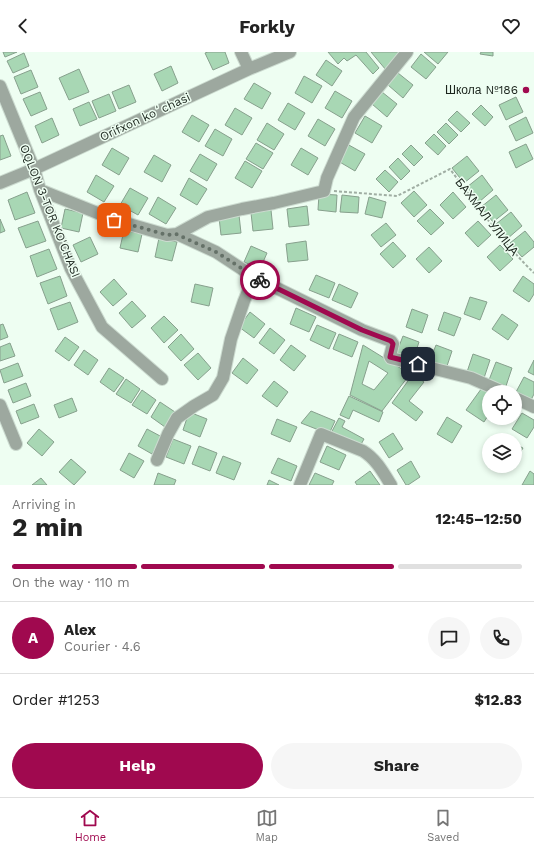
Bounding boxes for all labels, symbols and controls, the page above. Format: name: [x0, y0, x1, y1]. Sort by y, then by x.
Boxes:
icon: back: [12, 15, 34, 37]
icon: heart: [500, 15, 522, 37]
text: Forkly: [239, 16, 295, 37]
place label: Школа №186: [445, 83, 518, 97]
marker: Школа №186: [521, 85, 531, 95]
street label: Orifxon koʻchasi: [98, 90, 192, 144]
street label: OQLON 3-TOR KO'CHASI: [17, 142, 83, 280]
street label: БАХМАЛ УЛИЦА: [452, 175, 522, 259]
pin: [97, 203, 131, 237]
icon: bag: [103, 209, 125, 231]
courier: [240, 260, 280, 300]
icon: bike: [249, 269, 271, 291]
pin: [401, 347, 435, 381]
icon: home: [407, 353, 429, 375]
map controls: [482, 385, 522, 473]
button: locate: [482, 385, 522, 425]
button: layers: [482, 433, 522, 473]
text: Arriving in: [12, 497, 76, 512]
text: 12:45–12:50: [436, 510, 522, 528]
text: 2 min: [12, 512, 83, 542]
text: On the way · 110 m: [12, 575, 130, 590]
button: chat: [428, 617, 470, 659]
button: phone: [480, 617, 522, 659]
text: Alex: [64, 621, 96, 639]
text: A: [28, 629, 38, 647]
text: Courier · 4.6: [64, 639, 141, 654]
text: Order #1253: [12, 691, 100, 709]
text: $12.83: [474, 691, 522, 709]
button: Help: [12, 743, 263, 789]
button: Share: [271, 743, 522, 789]
tab: Home: [75, 807, 106, 844]
tab: Map: [256, 807, 278, 844]
tab: Saved: [427, 807, 459, 844]

